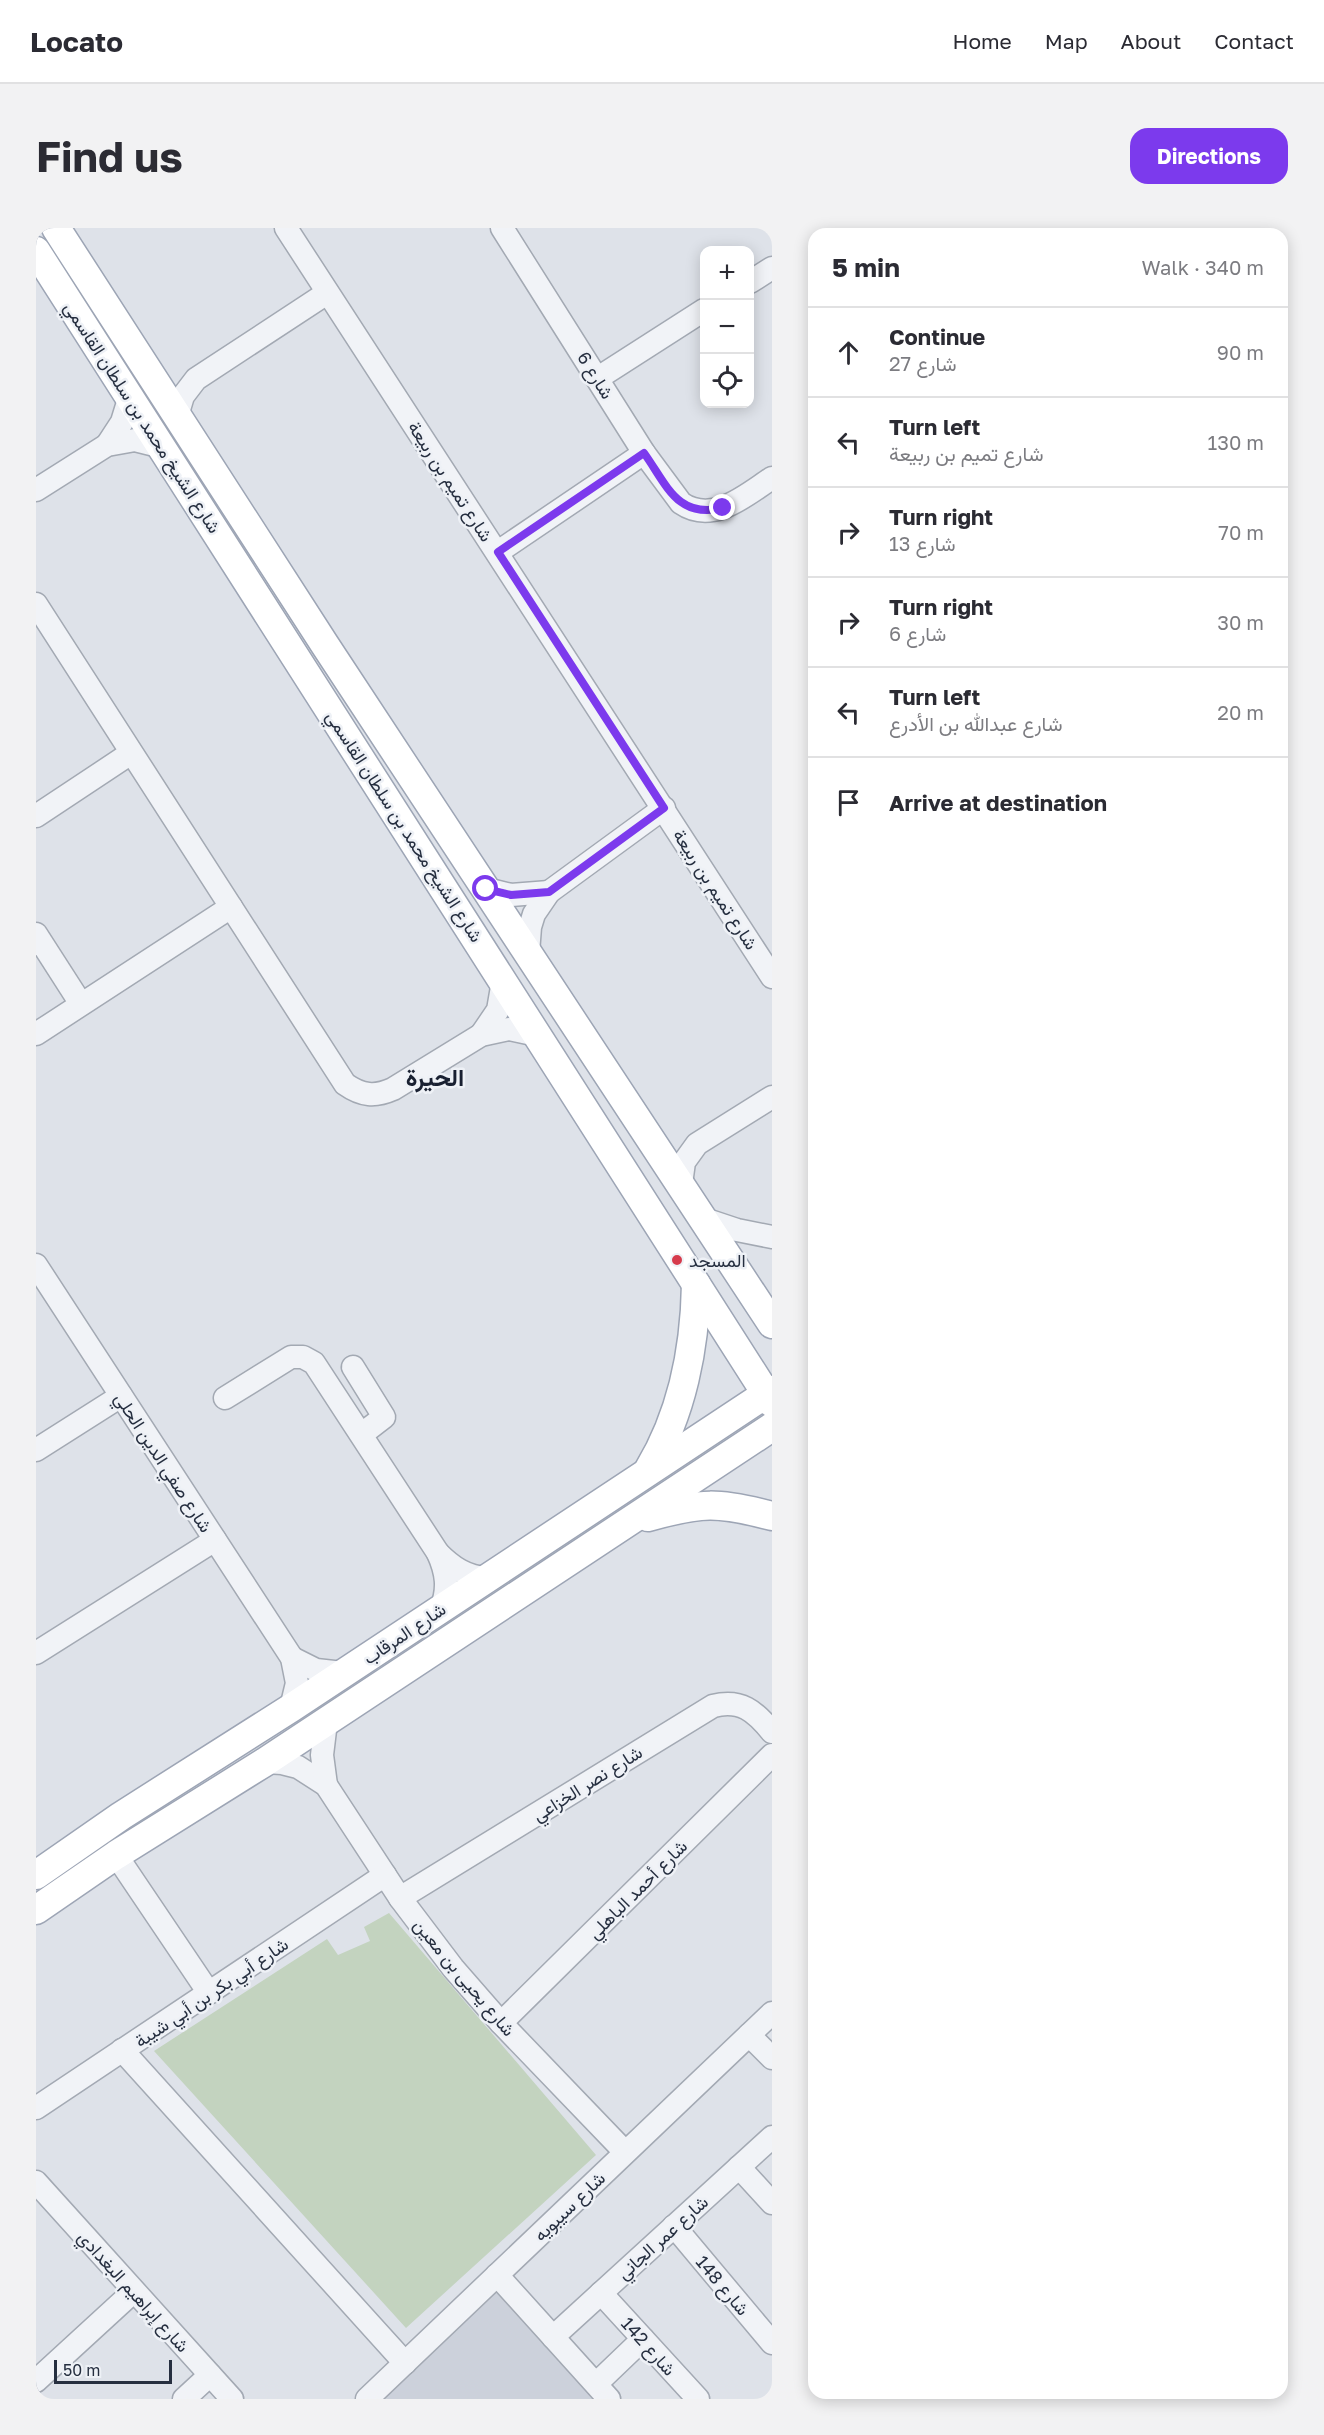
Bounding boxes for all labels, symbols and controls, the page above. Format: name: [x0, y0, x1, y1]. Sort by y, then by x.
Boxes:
text: Locato: [30, 25, 123, 58]
text: Home: [952, 28, 1012, 54]
text: Map: [1045, 28, 1088, 54]
text: About: [1121, 28, 1181, 54]
text: Contact: [1214, 28, 1294, 54]
button: Directions: [1130, 128, 1288, 184]
text: Find us: [36, 131, 183, 181]
map controls: [700, 246, 754, 408]
button: +: [700, 246, 754, 300]
text: 5 min: [832, 252, 900, 283]
text: Walk · 340 m: [1142, 255, 1264, 279]
street label: شارع الشيخ محمد بن سلطان القاسمي: [56, 297, 226, 540]
button: −: [700, 300, 754, 354]
text: Continue: [889, 323, 985, 350]
icon: ahead: [832, 336, 865, 369]
text: 90 m: [1217, 340, 1264, 364]
street label: شارع 6: [571, 347, 619, 404]
text: شارع 27: [889, 351, 956, 375]
button: locate: [700, 354, 754, 408]
text: Turn left: [889, 413, 980, 440]
street label: شارع تميم بن ربيعة: [402, 417, 498, 546]
icon: left: [832, 426, 865, 459]
text: 130 m: [1208, 430, 1264, 454]
text: شارع تميم بن ربيعة: [889, 441, 1043, 465]
route end: [709, 494, 735, 520]
text: Turn right: [889, 503, 993, 530]
icon: right: [832, 516, 865, 549]
text: 70 m: [1218, 520, 1264, 544]
text: شارع 13: [889, 531, 956, 555]
text: Turn right: [889, 593, 993, 620]
icon: right: [832, 606, 865, 639]
text: 30 m: [1217, 610, 1264, 634]
text: شارع 6: [889, 621, 946, 645]
text: Turn left: [889, 683, 980, 710]
icon: left: [832, 696, 865, 729]
text: 20 m: [1217, 700, 1264, 724]
street label: شارع الشيخ محمد بن سلطان القاسمي: [318, 706, 488, 949]
text: شارع عبدالله بن الأدرع: [889, 711, 1063, 735]
icon: arrive: [832, 786, 865, 819]
text: Arrive at destination: [889, 789, 1107, 816]
street label: شارع تميم بن ربيعة: [667, 825, 763, 954]
route start: [472, 875, 498, 901]
district label: الحيرة: [406, 1062, 464, 1093]
place label: المسجد: [689, 1249, 746, 1271]
marker: المسجد: [670, 1253, 684, 1267]
street label: شارع صفي الدين الحلي: [106, 1388, 217, 1539]
street label: شارع المرقاب: [359, 1597, 451, 1670]
street label: شارع نصر الخزاعي: [528, 1740, 649, 1830]
street label: شارع أحمد الباهلي: [583, 1835, 695, 1947]
street label: شارع يحيى بن معين: [408, 1914, 521, 2041]
street label: شارع أبي بكر بن أبي شيبة: [130, 1932, 295, 2056]
street label: شارع سيبويه: [529, 2167, 611, 2247]
street label: شارع عمر الجاني: [612, 2190, 715, 2287]
street label: شارع إبراهيم البغدادي: [70, 2226, 194, 2360]
street label: شارع 148: [690, 2251, 754, 2321]
street label: شارع 142: [616, 2312, 681, 2381]
scale bar: [54, 2357, 172, 2384]
text: 50 m: [63, 2360, 100, 2380]

